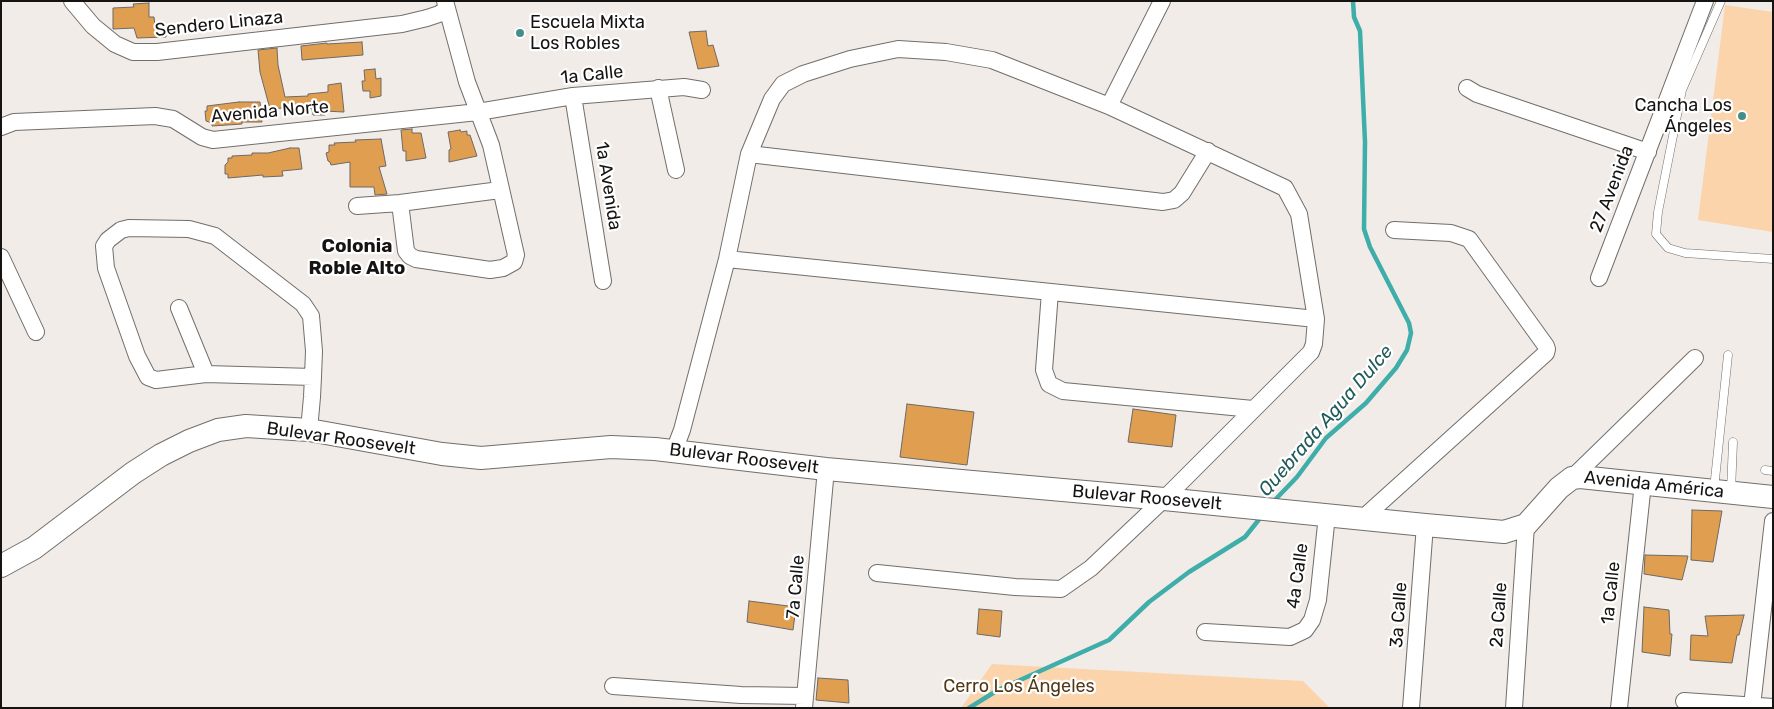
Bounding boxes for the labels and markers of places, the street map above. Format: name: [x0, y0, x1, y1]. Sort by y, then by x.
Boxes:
place label: Escuela Mixta Los Robles: [530, 12, 645, 54]
marker: Escuela Mixta Los Robles: [514, 27, 526, 39]
place label: Cancha Los Ángeles: [1634, 95, 1732, 138]
marker: Cancha Los Ángeles: [1736, 110, 1748, 122]

